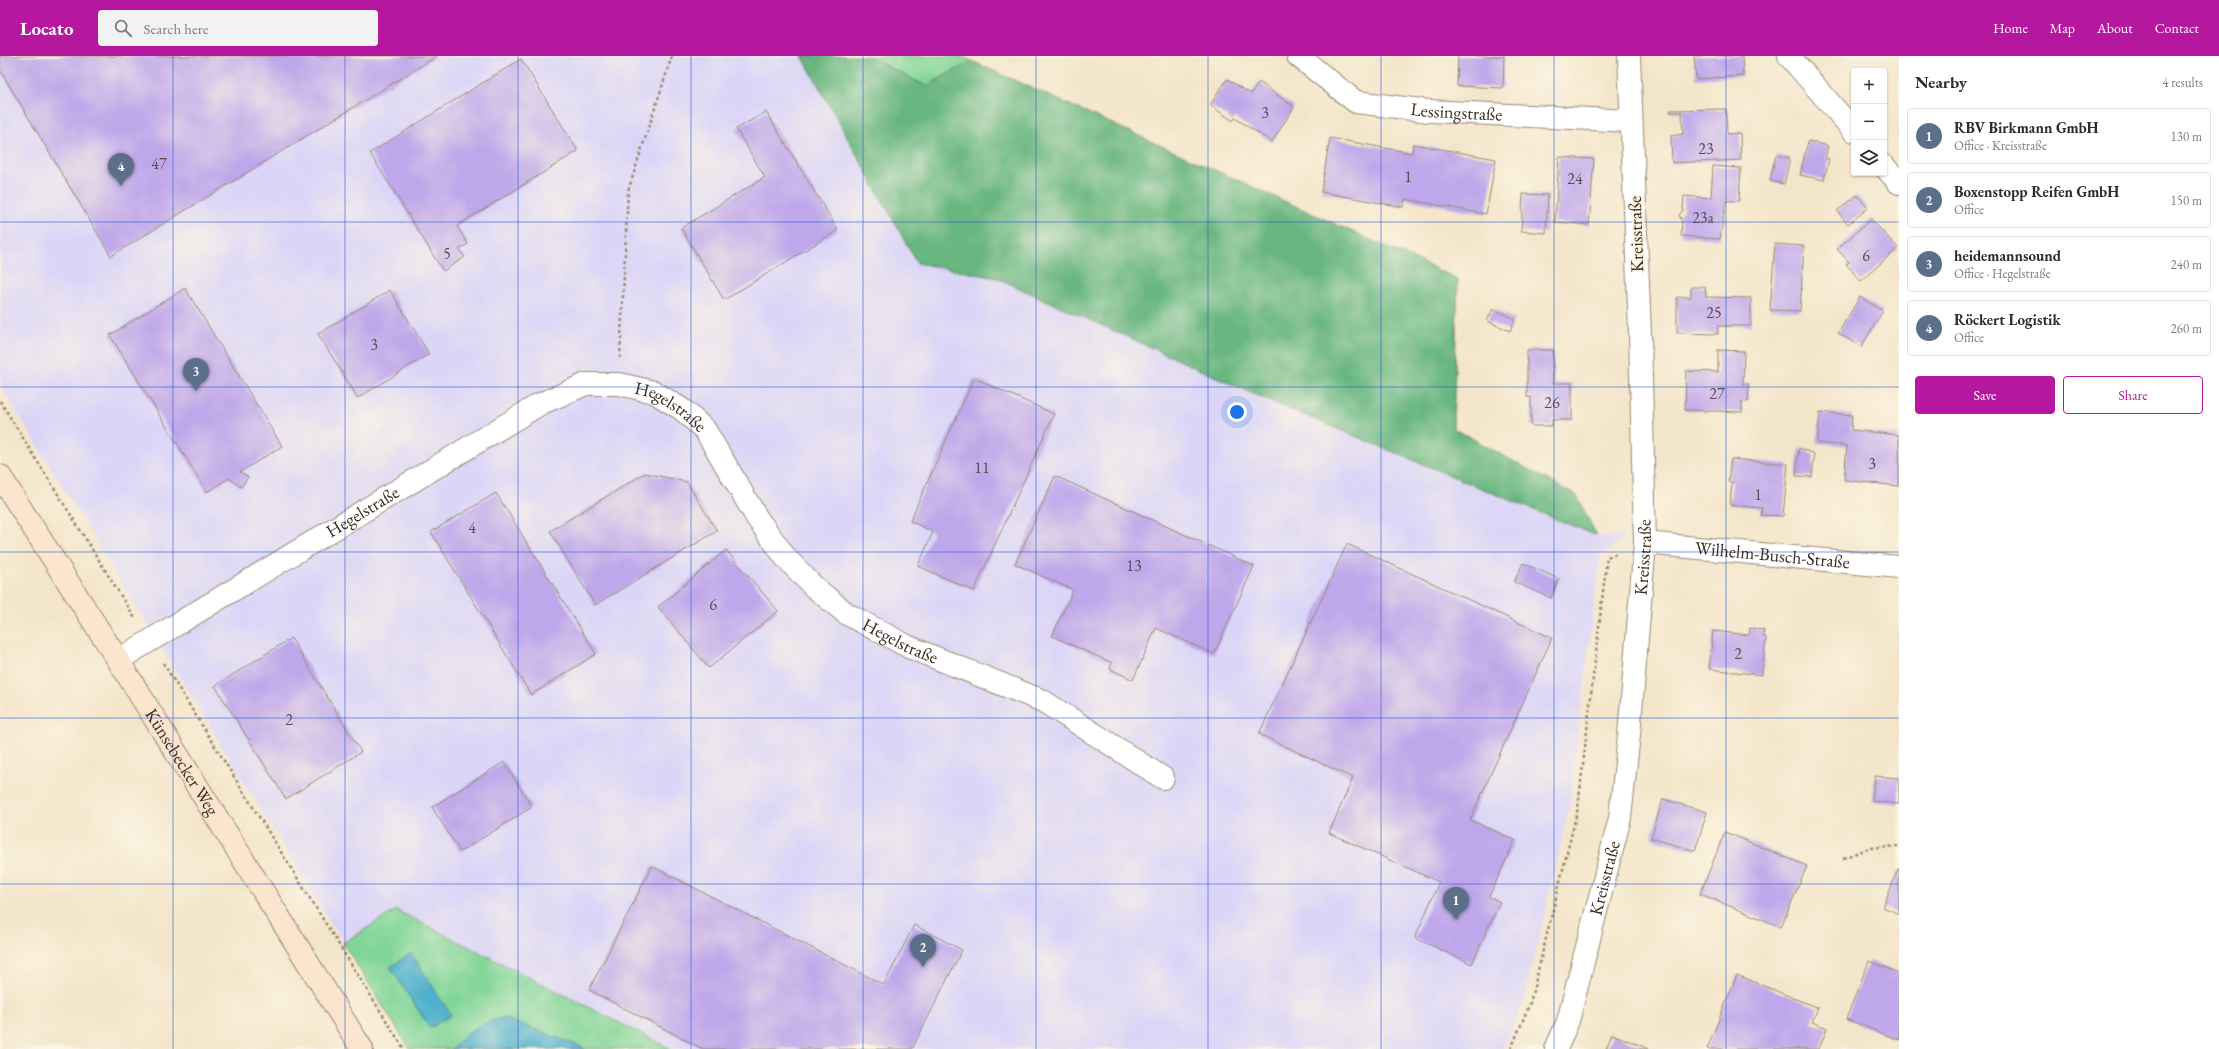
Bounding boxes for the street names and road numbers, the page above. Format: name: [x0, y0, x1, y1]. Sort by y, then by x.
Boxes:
street label: Lessingstraße: [1409, 97, 1503, 126]
street label: Kreisstraße: [1623, 196, 1648, 273]
street label: Hegelstraße: [633, 376, 712, 437]
street label: Hegelstraße: [321, 480, 403, 542]
street label: Kreisstraße: [1629, 519, 1656, 596]
street label: Wilhelm-Busch-Straße: [1694, 536, 1851, 573]
street label: Hegelstraße: [859, 612, 942, 669]
street label: Künsebecker Weg: [140, 704, 225, 820]
street label: Kreisstraße: [1584, 838, 1625, 918]

